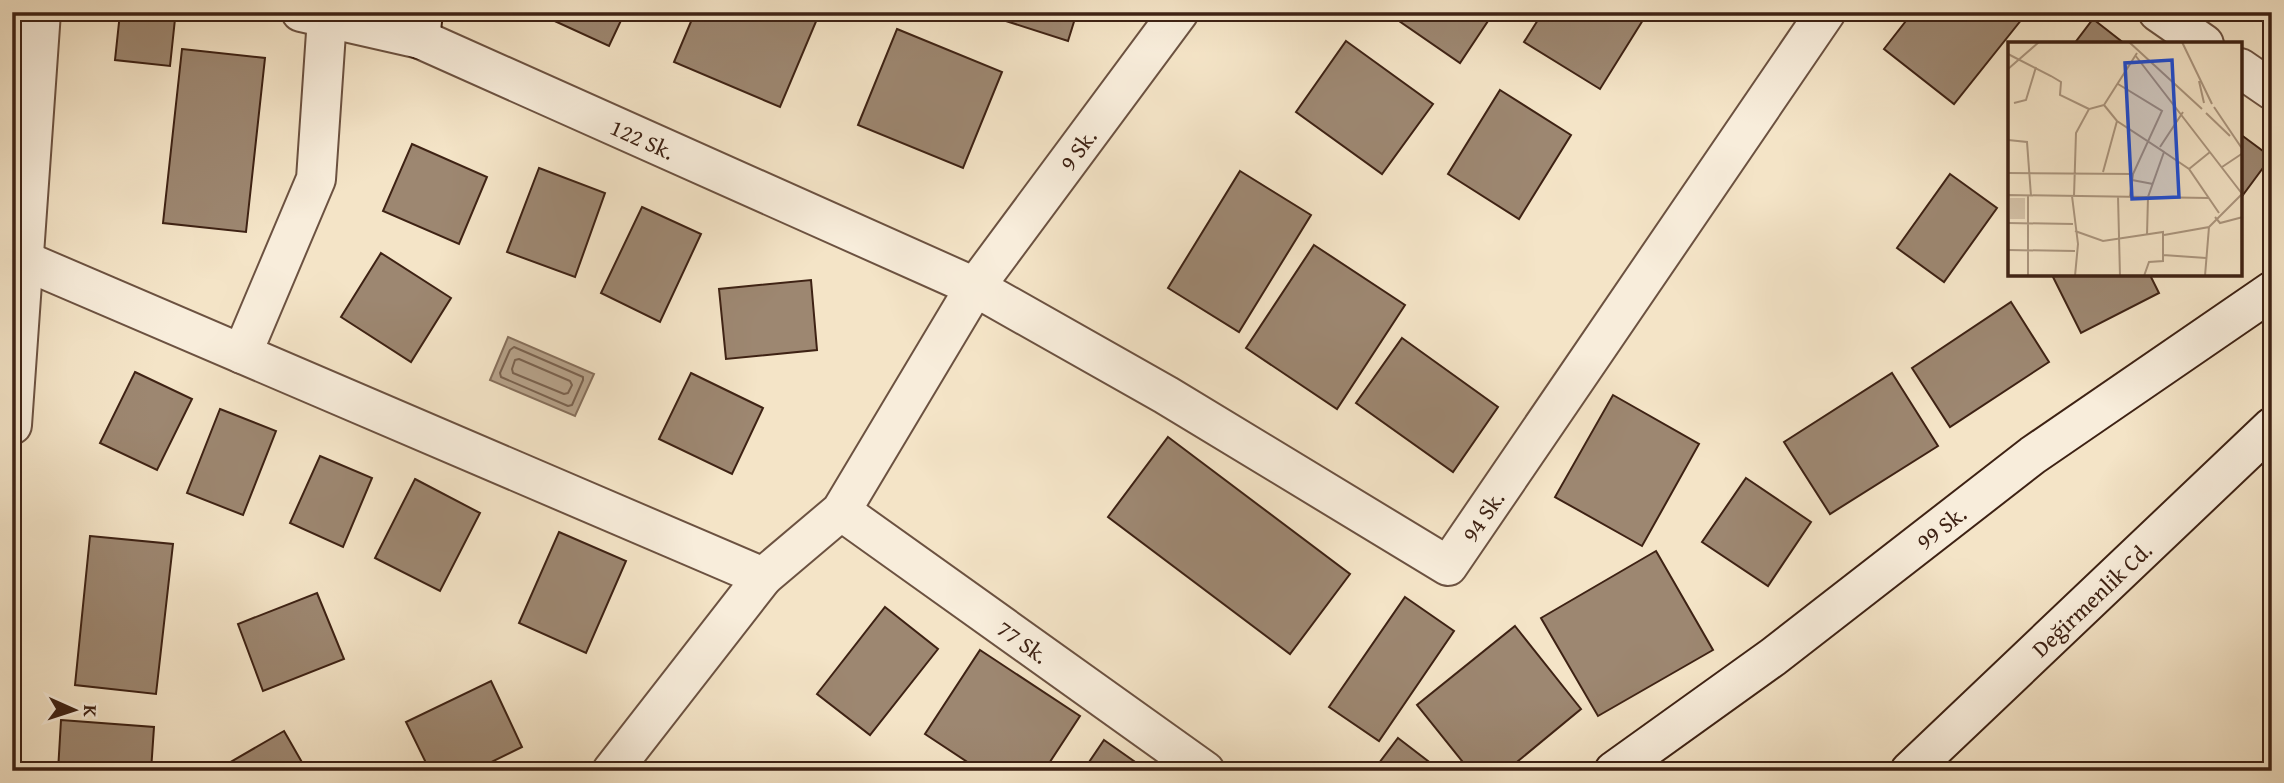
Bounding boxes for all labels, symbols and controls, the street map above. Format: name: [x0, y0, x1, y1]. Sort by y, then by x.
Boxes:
inset map: [2008, 42, 2242, 276]
street label: 122 Sk.: [606, 110, 680, 167]
street label: 9 Sk.: [1051, 121, 1104, 177]
street label: 94 Sk.: [1453, 483, 1512, 548]
street label: 99 Sk.: [1909, 497, 1973, 557]
street label: Değirmenlik Cd.: [2024, 534, 2159, 664]
street label: 77 Sk.: [991, 612, 1056, 671]
north arrow: [38, 674, 108, 744]
text: K: [77, 704, 105, 718]

